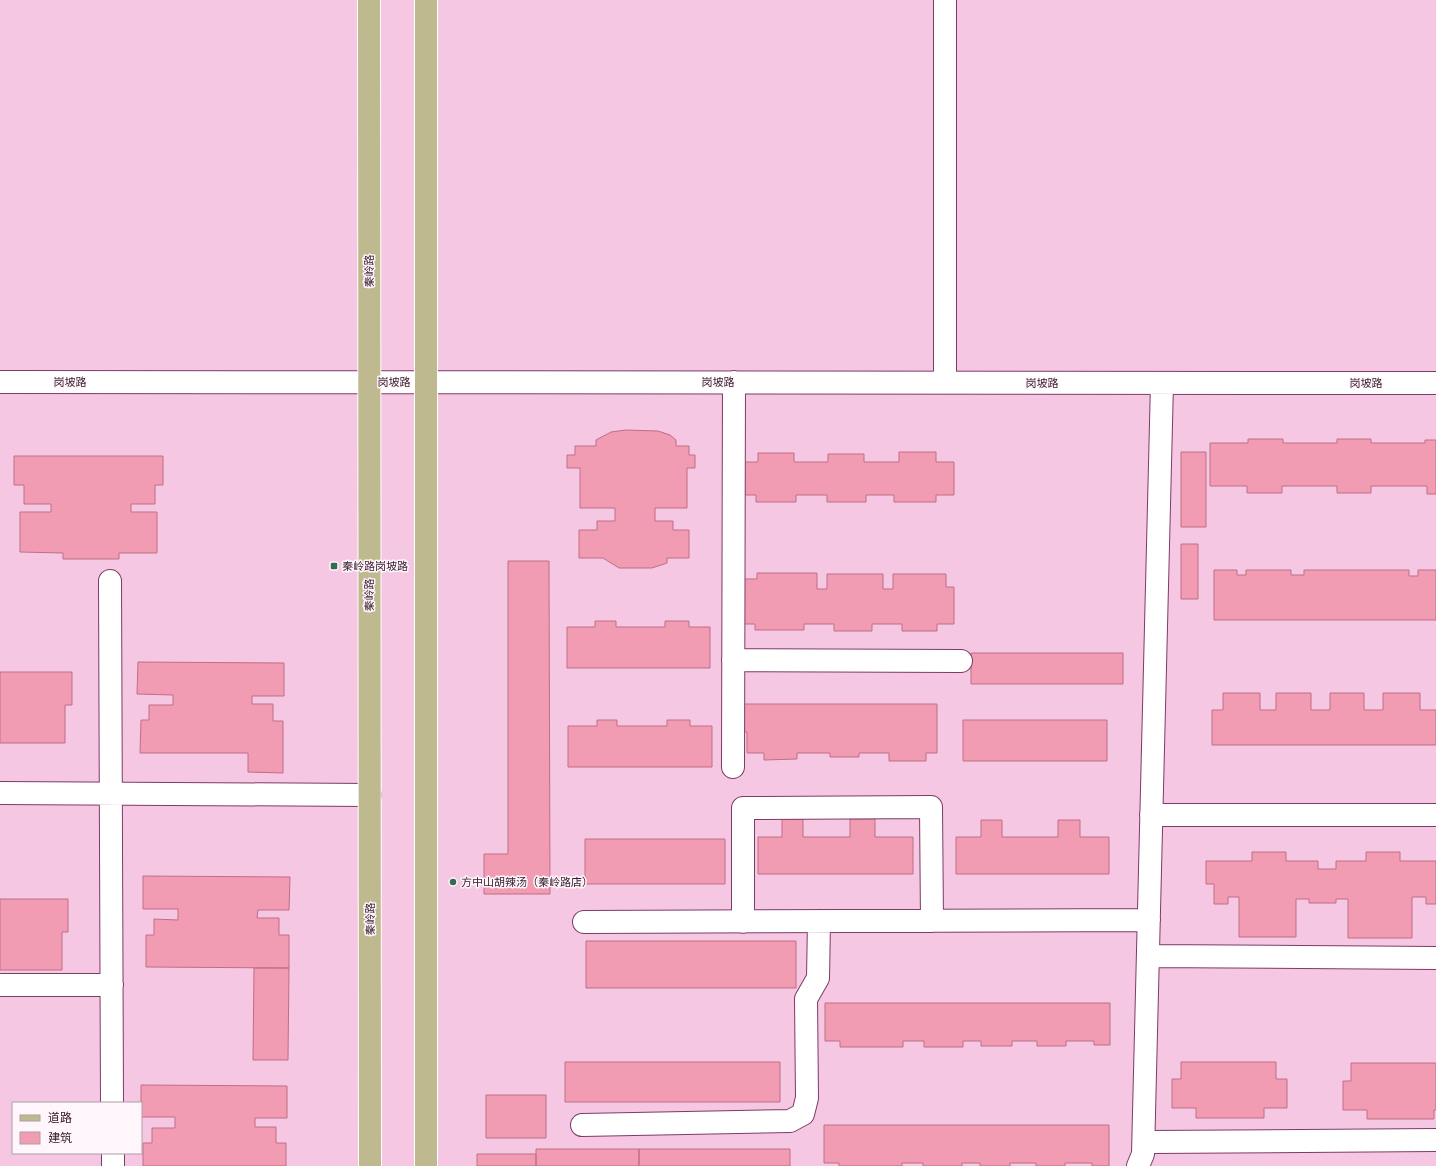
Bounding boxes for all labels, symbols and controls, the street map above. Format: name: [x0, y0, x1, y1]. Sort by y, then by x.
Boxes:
street label: 秦岭路: [362, 255, 376, 288]
street label: 岗坡路: [54, 375, 87, 389]
street label: 岗坡路: [378, 375, 411, 389]
street label: 岗坡路: [702, 375, 735, 389]
street label: 岗坡路: [1026, 376, 1059, 390]
street label: 岗坡路: [1350, 376, 1383, 390]
place label: 秦岭路岗坡路: [342, 559, 408, 573]
marker: 秦岭路岗坡路: [329, 561, 339, 571]
street label: 秦岭路: [362, 579, 376, 612]
place label: 方中山胡辣汤（秦岭路店）: [461, 875, 593, 889]
marker: 方中山胡辣汤（秦岭路店）: [448, 877, 458, 887]
street label: 秦岭路: [363, 903, 377, 936]
legend: [12, 1102, 142, 1154]
text: 道路: [48, 1110, 72, 1125]
text: 建筑: [48, 1130, 72, 1145]

